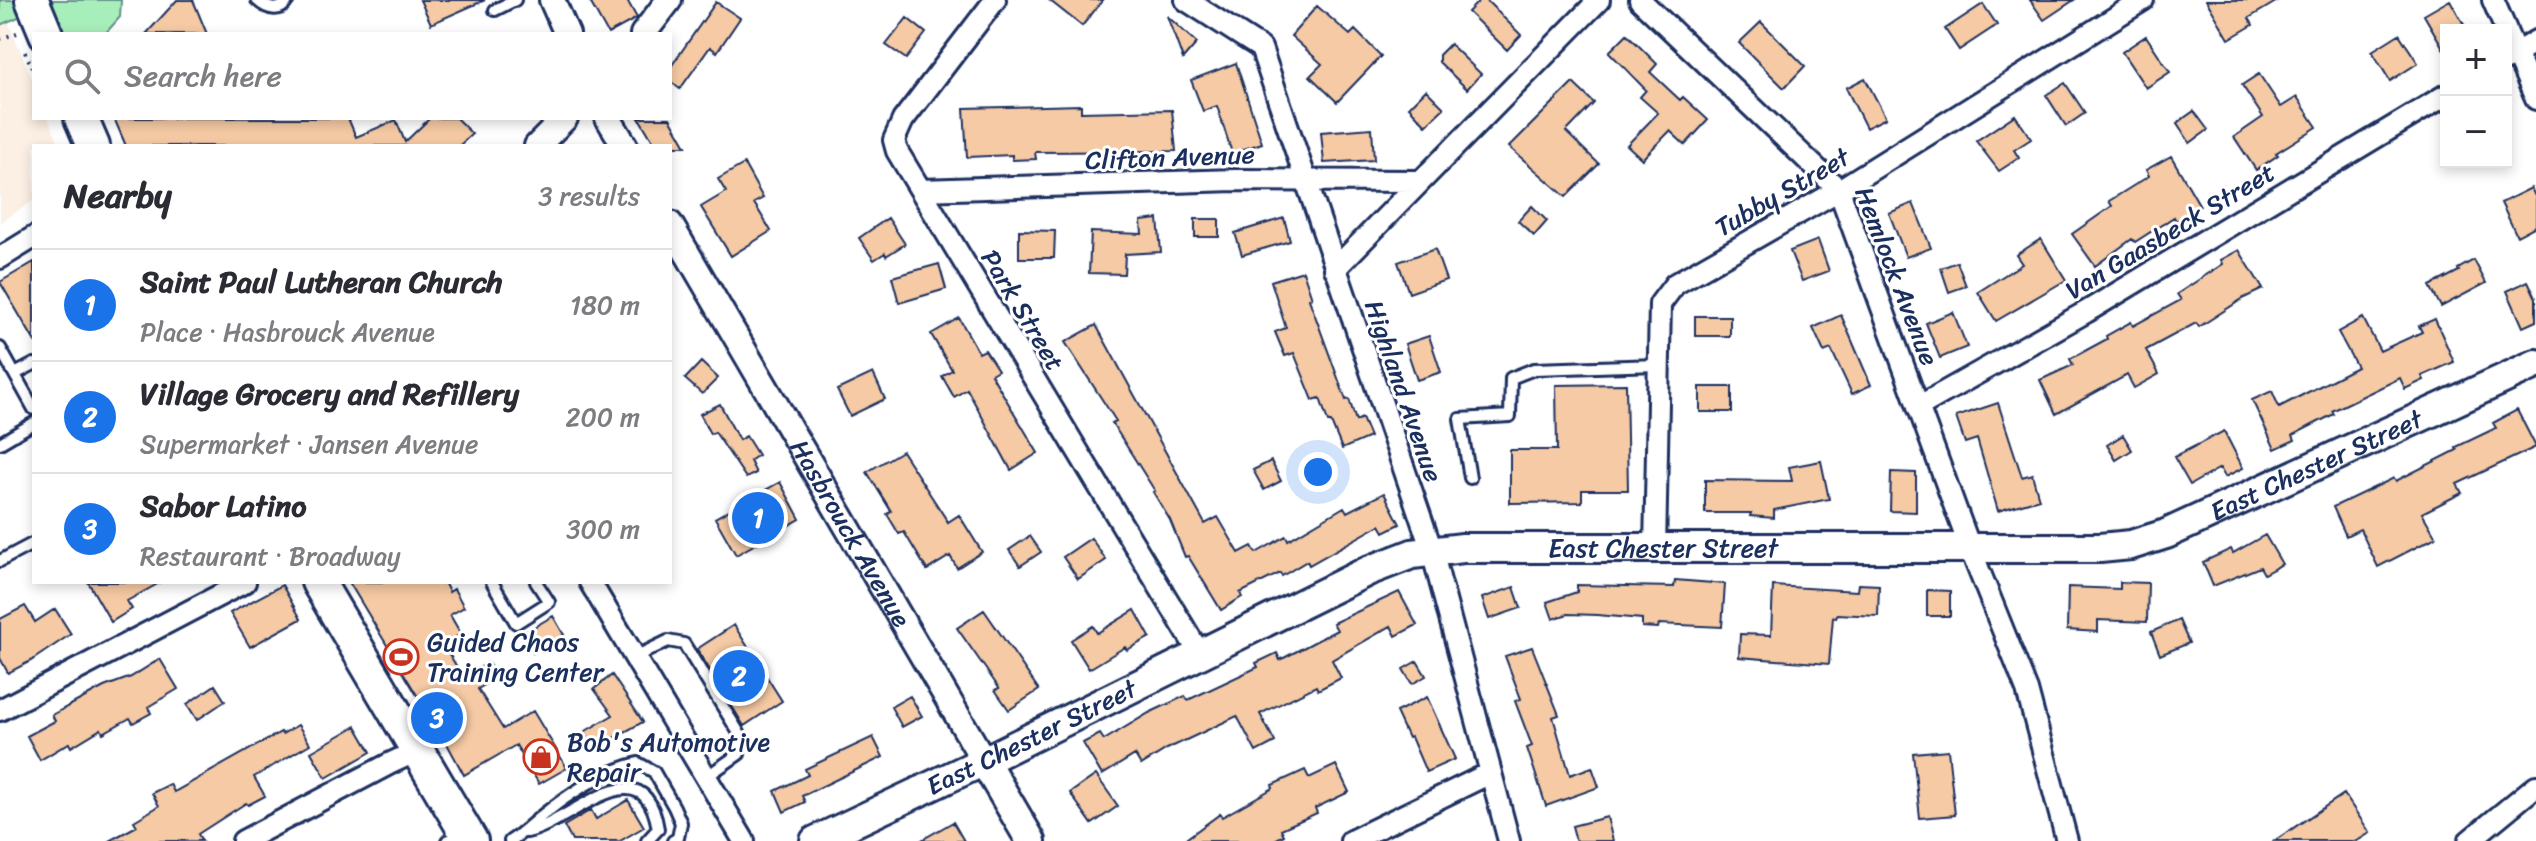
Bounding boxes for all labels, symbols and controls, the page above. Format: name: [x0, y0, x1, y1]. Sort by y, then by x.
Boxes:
map controls: [2440, 24, 2512, 168]
button: +: [2440, 24, 2512, 96]
search box: [32, 32, 672, 120]
text: Search here: [124, 49, 282, 103]
icon: search: [60, 54, 104, 98]
button: −: [2440, 96, 2512, 168]
street label: Clifton Avenue: [1084, 131, 1256, 183]
street label: Tubby Street: [1706, 134, 1860, 249]
street label: Van Gaasbeck Street: [2056, 150, 2284, 312]
text: Nearby: [64, 166, 172, 226]
text: 3 results: [538, 173, 640, 219]
street label: Hemlock Avenue: [1842, 180, 1952, 372]
street label: Park Street: [968, 240, 1078, 380]
text: Saint Paul Lutheran Church: [140, 255, 502, 309]
text: 1: [84, 282, 96, 328]
text: 180 m: [570, 282, 640, 328]
street label: Highland Avenue: [1351, 294, 1457, 488]
text: Place · Hasbrouck Avenue: [140, 309, 435, 355]
text: Village Grocery and Refillery: [140, 367, 519, 421]
text: 2: [82, 394, 98, 440]
text: 200 m: [565, 394, 640, 440]
street label: East Chester Street: [2202, 396, 2432, 534]
text: Supermarket · Jansen Avenue: [140, 421, 478, 467]
street label: Hasbrouck Avenue: [777, 430, 924, 636]
your location: [1298, 452, 1338, 492]
text: Sabor Latino: [140, 479, 306, 533]
pin: 1: [732, 488, 784, 548]
text: 3: [83, 506, 97, 552]
text: 300 m: [566, 506, 640, 552]
street label: East Chester Street: [1548, 525, 1779, 571]
text: Restaurant · Broadway: [140, 533, 401, 579]
place label: Guided Chaos Training Center: [427, 619, 605, 695]
sports icon: Guided Chaos Training Center: [382, 638, 420, 676]
pin: 2: [713, 646, 765, 706]
street label: East Chester Street: [918, 665, 1146, 808]
pin: 3: [411, 688, 463, 748]
place label: Bob's Automotive Repair: [567, 719, 771, 795]
shop icon: Bob's Automotive Repair: [522, 738, 560, 776]

